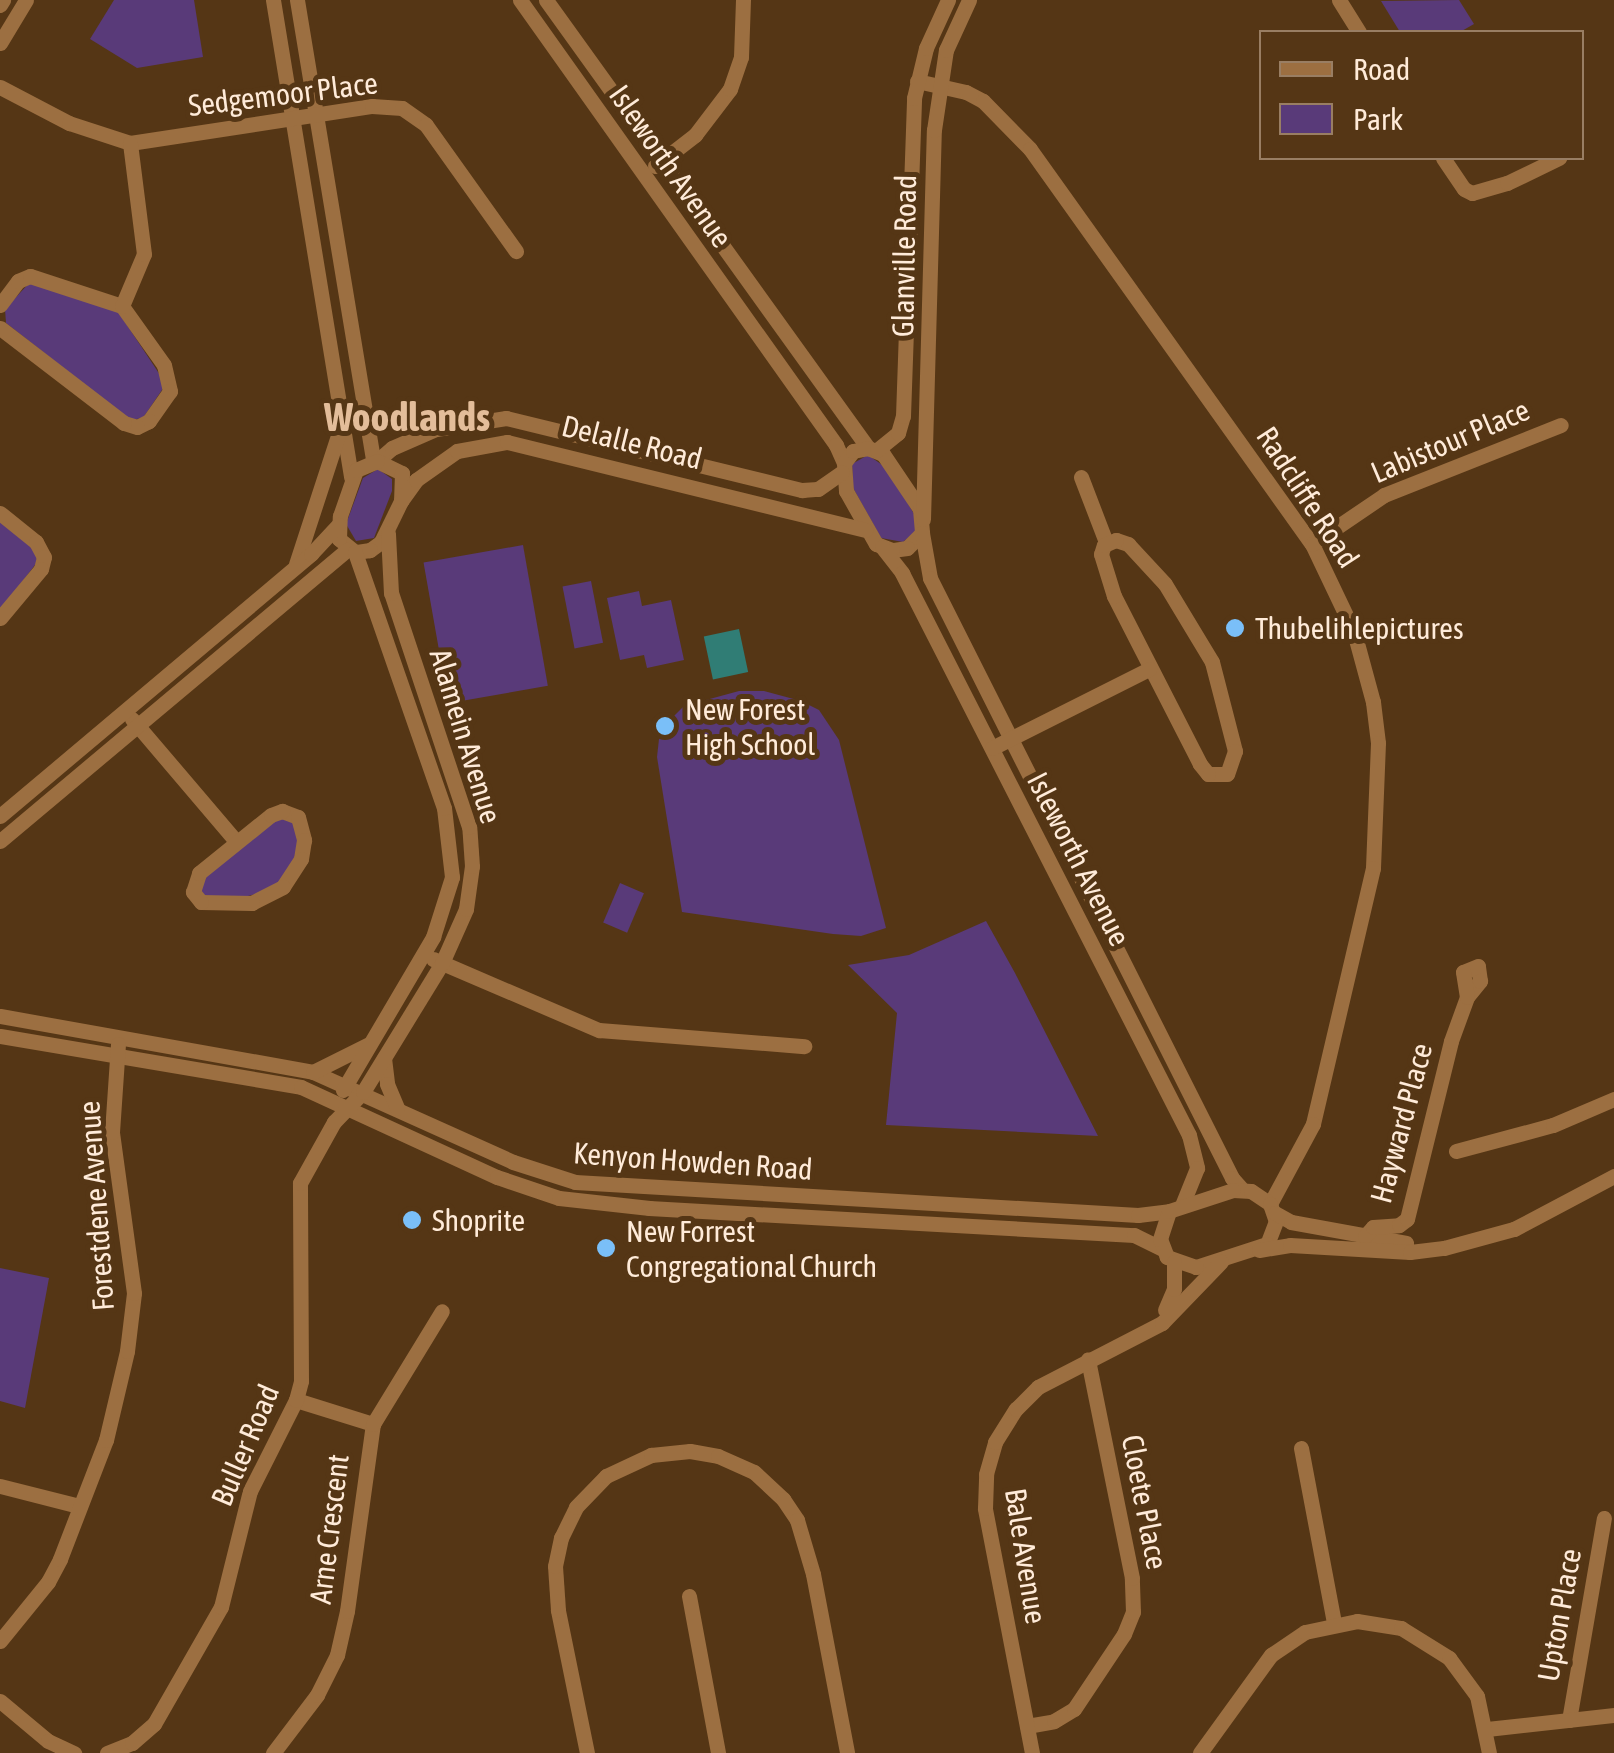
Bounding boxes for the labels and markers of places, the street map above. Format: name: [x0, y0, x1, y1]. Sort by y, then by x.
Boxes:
place label: Thubelihlepictures: [1255, 610, 1464, 646]
marker: Thubelihlepictures: [1224, 617, 1246, 639]
place label: New Forest High School: [685, 691, 815, 762]
marker: New Forest High School: [654, 715, 676, 737]
place label: Shoprite: [432, 1202, 525, 1238]
marker: Shoprite: [401, 1209, 423, 1231]
place label: New Forrest Congregational Church: [626, 1213, 877, 1284]
marker: New Forrest Congregational Church: [595, 1237, 617, 1259]

